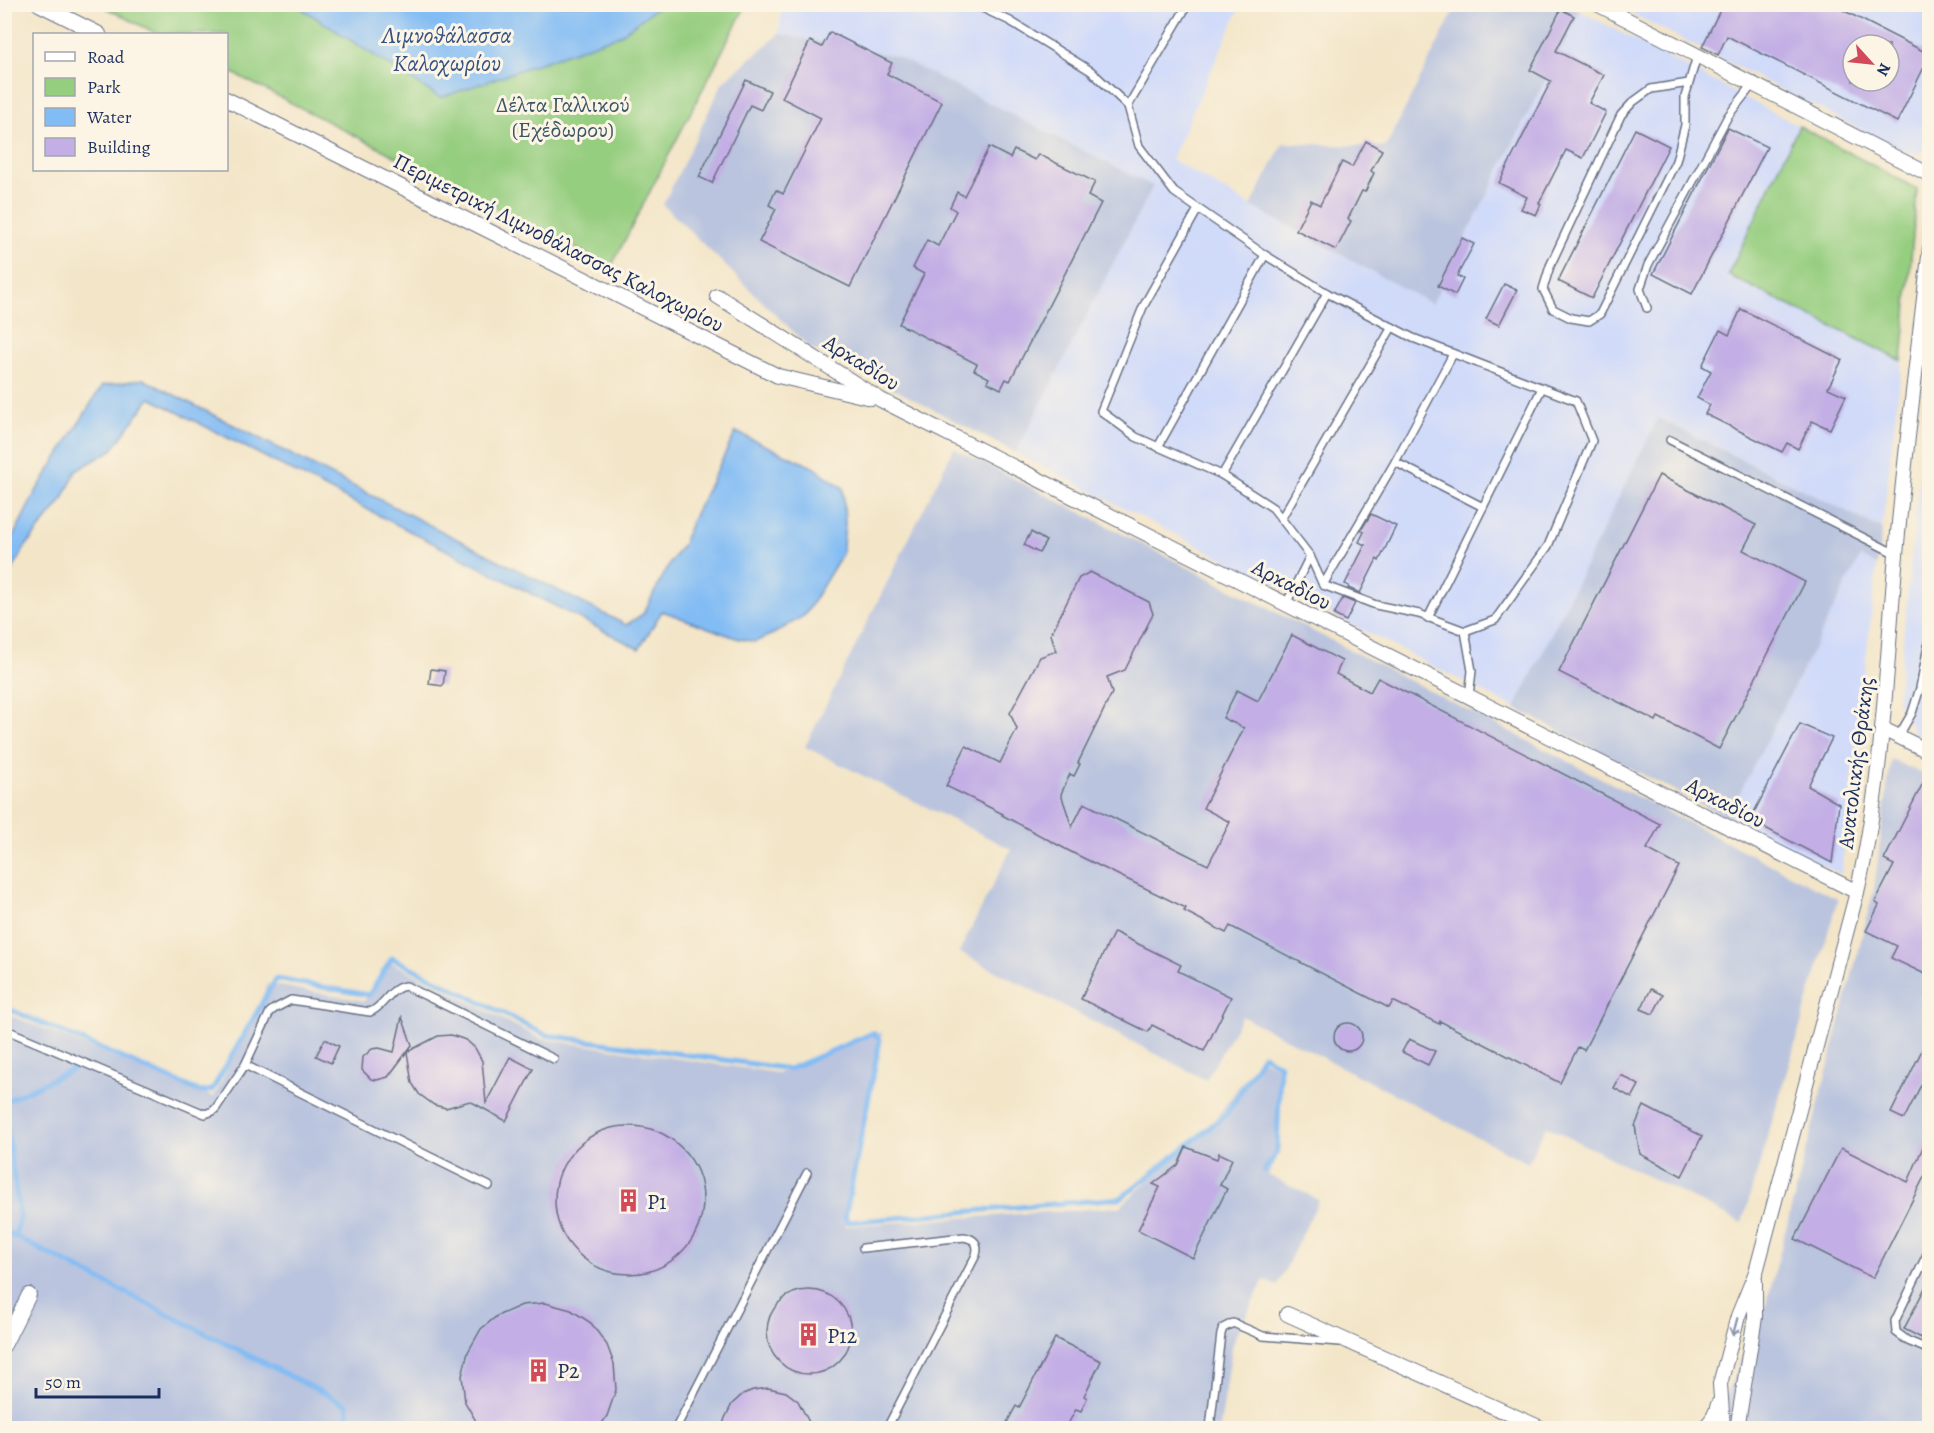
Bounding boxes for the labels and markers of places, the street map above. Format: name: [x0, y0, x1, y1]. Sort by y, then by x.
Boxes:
place label: P1: [647, 1187, 667, 1217]
building icon: P1: [616, 1188, 642, 1214]
place label: P12: [827, 1321, 857, 1351]
building icon: P12: [796, 1322, 822, 1348]
place label: P2: [557, 1356, 580, 1386]
building icon: P2: [526, 1357, 552, 1383]

